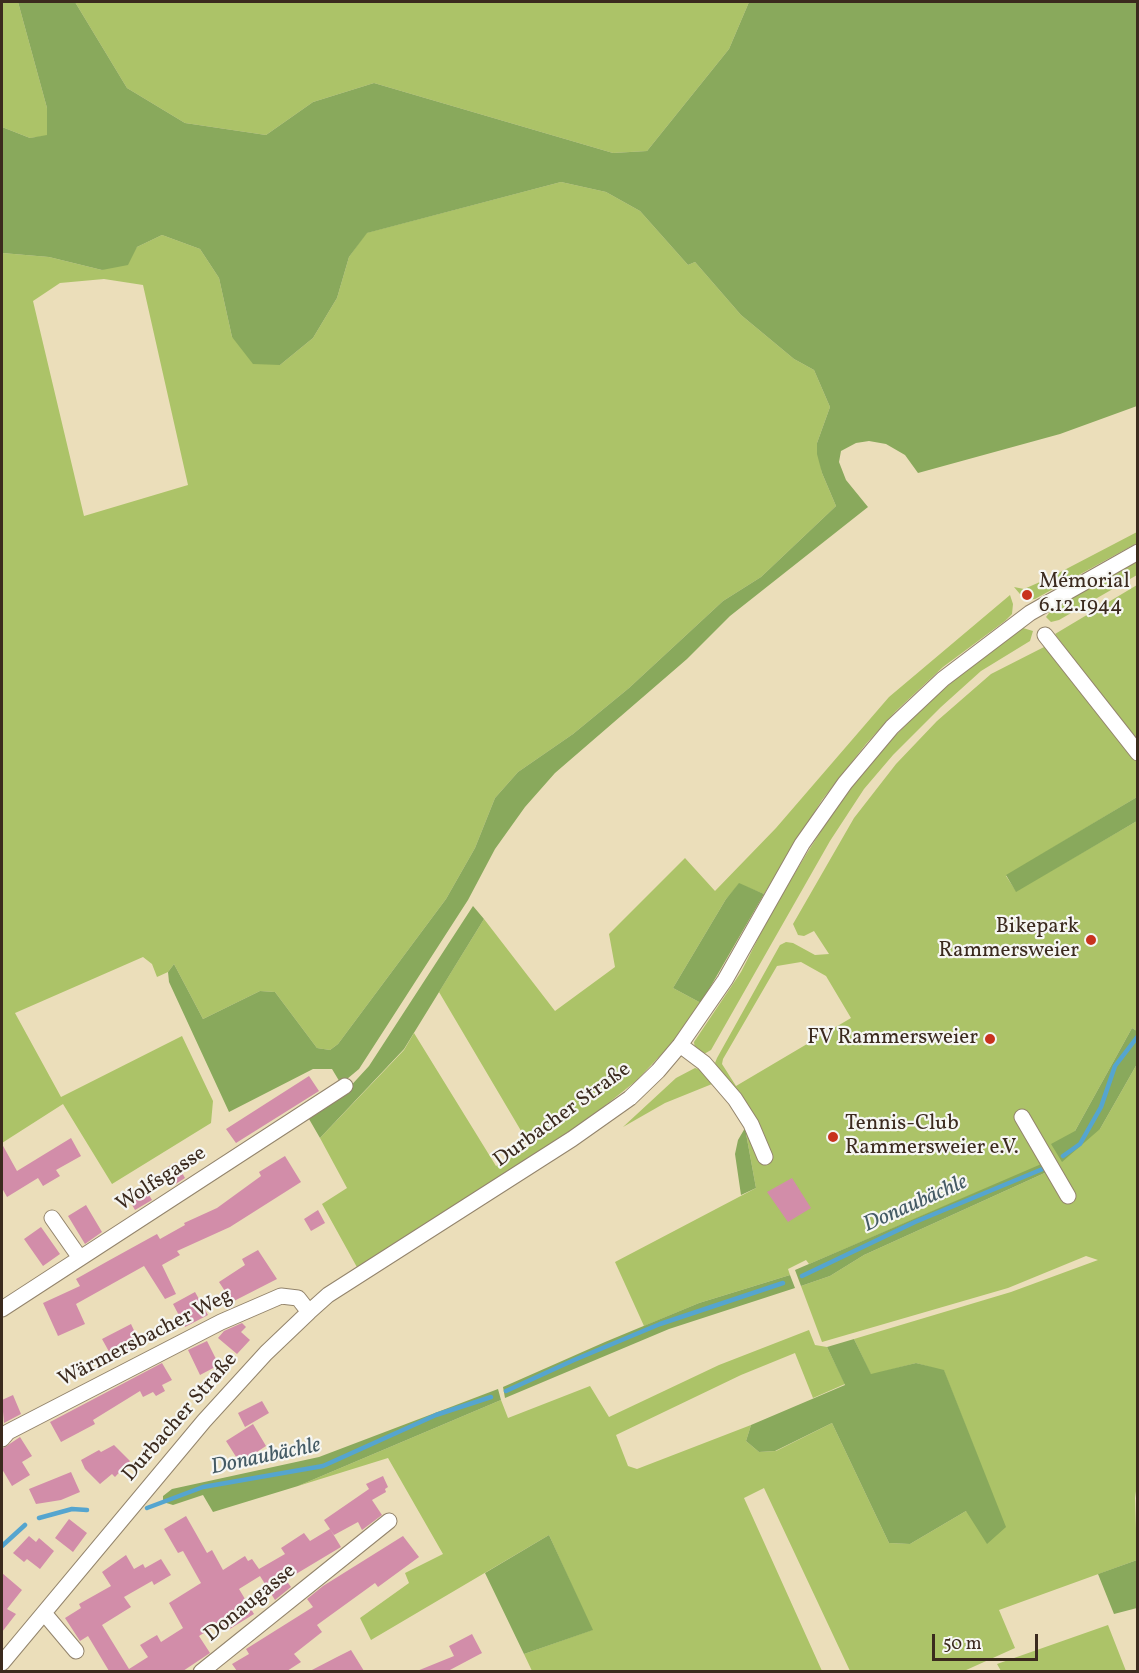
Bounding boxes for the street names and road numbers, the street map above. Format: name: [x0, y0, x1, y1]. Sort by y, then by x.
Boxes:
street label: Durbacher Straße: [490, 1058, 636, 1174]
street label: Wolfsgasse: [112, 1142, 212, 1218]
street label: Wärmersbacher Weg: [55, 1284, 237, 1394]
street label: Durbacher Straße: [118, 1348, 244, 1488]
street label: Donaugasse: [200, 1559, 302, 1649]

